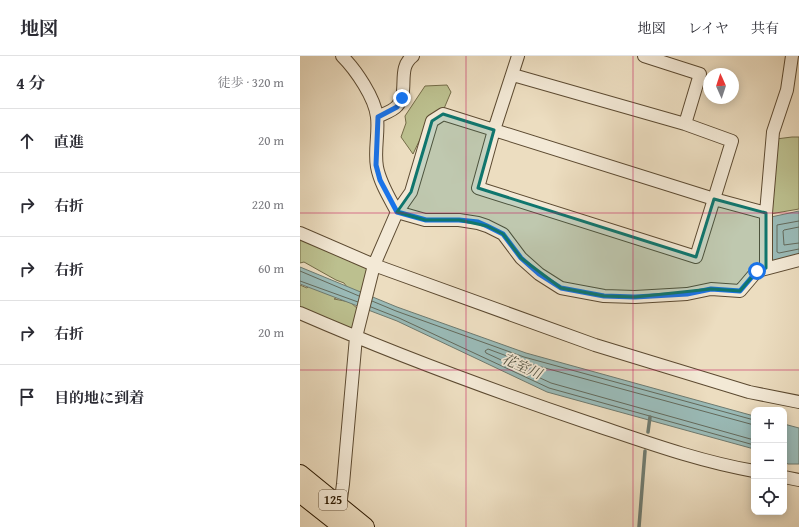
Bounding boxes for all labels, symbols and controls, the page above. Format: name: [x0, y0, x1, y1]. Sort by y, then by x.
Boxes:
text: 地図: [20, 14, 58, 42]
text: 地図: [638, 18, 666, 38]
text: レイヤ: [688, 18, 729, 38]
text: 共有: [751, 18, 779, 38]
north arrow: [703, 68, 739, 104]
text: 4 分: [16, 70, 46, 95]
text: 徒歩 · 320 m: [218, 73, 284, 92]
route end: [393, 89, 411, 107]
icon: ahead: [16, 130, 38, 152]
text: 直進: [54, 131, 84, 152]
text: 20 m: [258, 131, 284, 150]
icon: right: [16, 194, 38, 216]
text: 右折: [54, 195, 84, 216]
text: 220 m: [252, 195, 284, 214]
icon: right: [16, 258, 38, 280]
text: 右折: [54, 259, 84, 280]
text: 60 m: [258, 259, 284, 278]
route start: [748, 262, 766, 280]
icon: right: [16, 322, 38, 344]
text: 右折: [54, 323, 84, 344]
text: 20 m: [258, 323, 284, 342]
water label: 花室川: [499, 348, 547, 384]
icon: arrive: [16, 386, 38, 408]
text: 目的地に到着: [54, 387, 144, 408]
map controls: [751, 407, 787, 515]
button: +: [751, 407, 787, 443]
button: −: [751, 443, 787, 479]
button: locate: [751, 479, 787, 515]
road number: 125: [319, 490, 347, 510]

